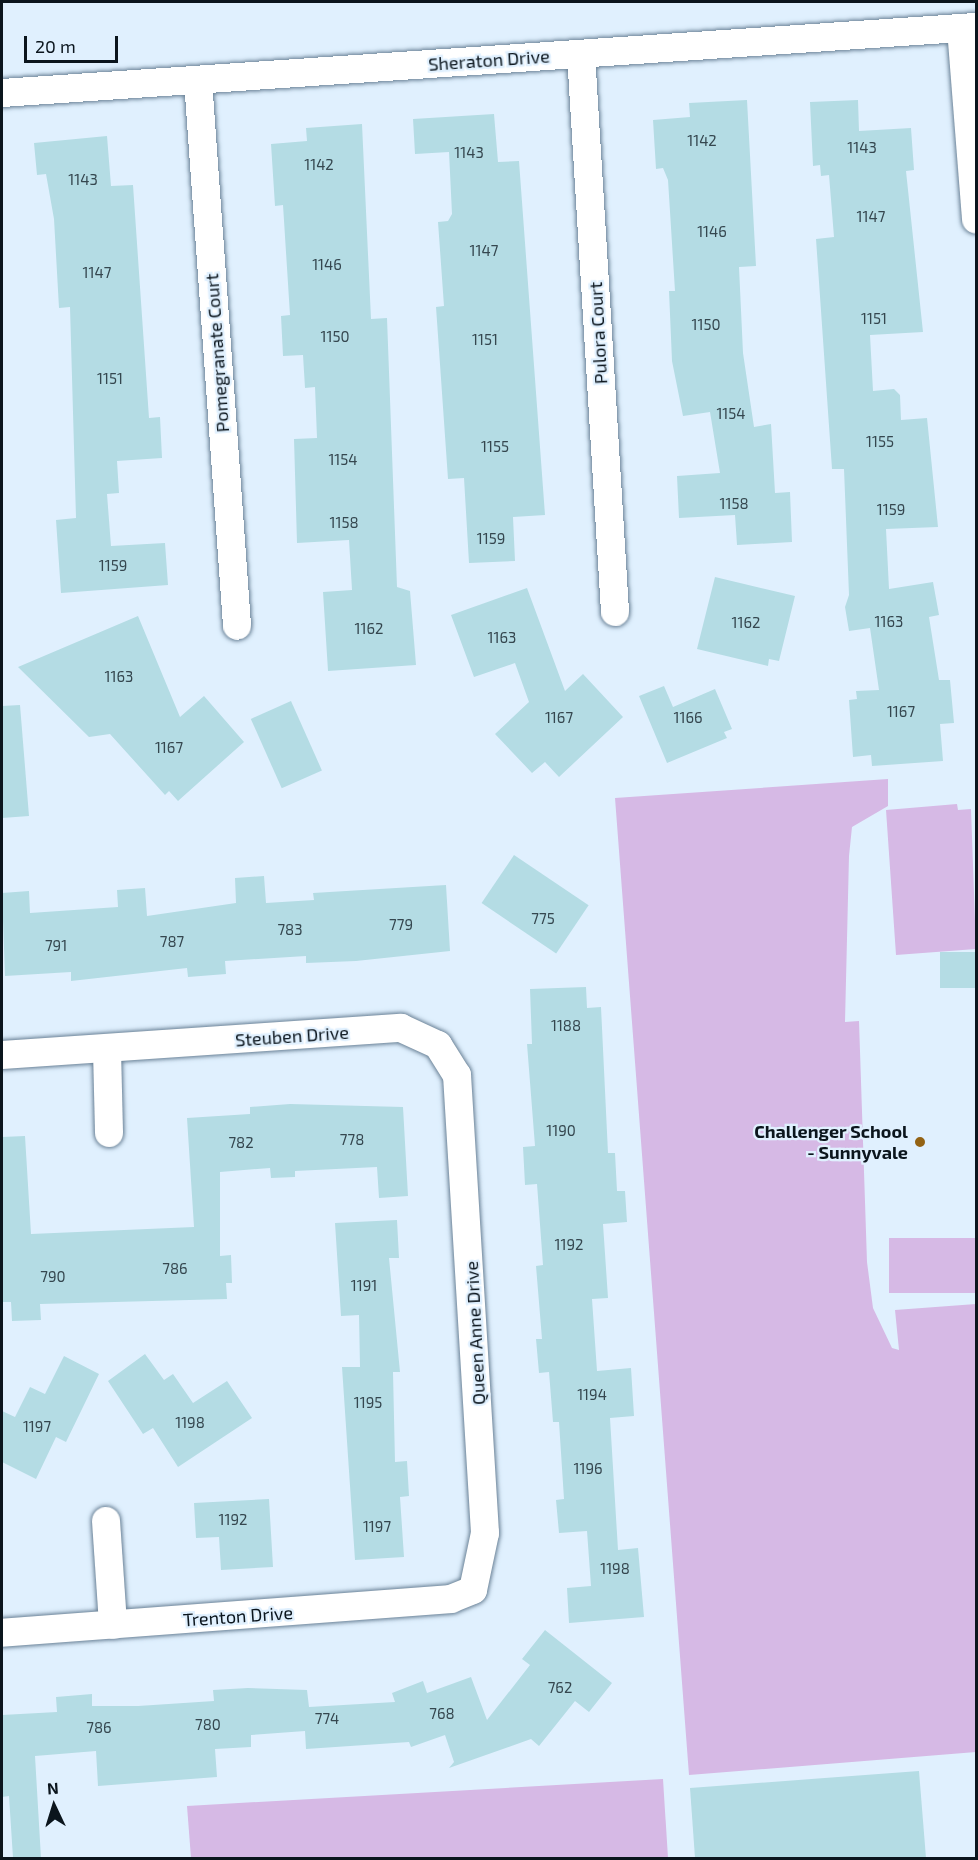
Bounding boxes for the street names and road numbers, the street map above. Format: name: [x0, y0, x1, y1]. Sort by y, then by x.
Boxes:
street label: Sheraton Drive: [428, 45, 550, 75]
street label: Pomegranate Court: [201, 273, 233, 433]
street label: Pulora Court: [585, 281, 611, 385]
street label: Steuben Drive: [234, 1021, 350, 1051]
street label: Queen Anne Drive: [460, 1260, 490, 1406]
street label: Trenton Drive: [182, 1601, 294, 1631]

